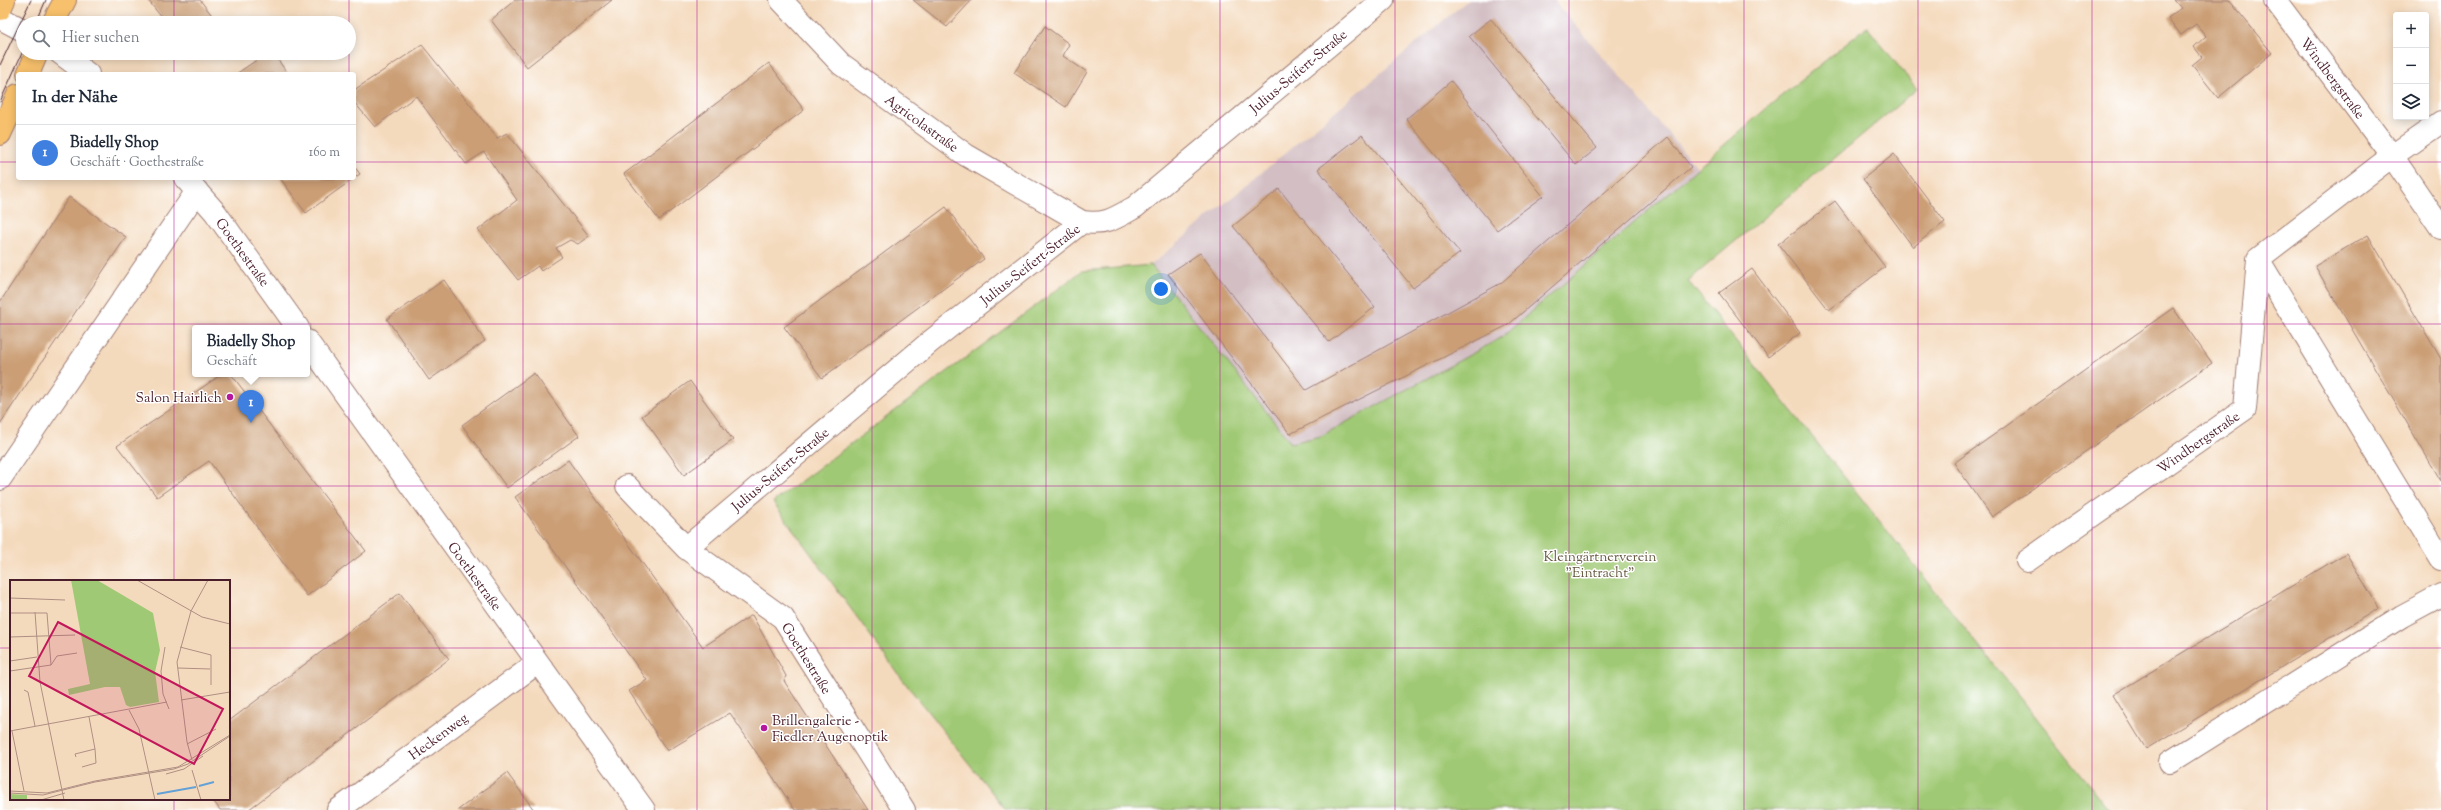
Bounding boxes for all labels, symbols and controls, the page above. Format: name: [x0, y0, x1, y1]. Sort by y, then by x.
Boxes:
map controls: [2393, 12, 2429, 120]
button: +: [2393, 12, 2429, 48]
search box: [16, 16, 356, 60]
street label: Julius-Seifert-Straße: [1245, 26, 1352, 120]
icon: search: [30, 27, 52, 49]
text: Hier suchen: [62, 28, 140, 49]
street label: Windbergstraße: [2294, 34, 2369, 124]
button: −: [2393, 48, 2429, 84]
button: layers: [2393, 84, 2429, 120]
text: In der Nähe: [32, 86, 118, 110]
street label: Agricolastraße: [880, 91, 962, 158]
text: Biadelly Shop: [70, 133, 159, 154]
text: 1: [43, 144, 47, 162]
text: 160 m: [309, 144, 340, 162]
text: Geschäft · Goethestraße: [70, 154, 204, 172]
street label: Goethestraße: [210, 215, 273, 292]
street label: Julius-Seifert-Straße: [976, 220, 1085, 312]
your location: [1151, 279, 1171, 299]
popup: [192, 325, 310, 377]
text: Biadelly Shop: [207, 332, 295, 353]
text: Geschäft: [207, 353, 257, 371]
place label: Salon Hairlich: [136, 389, 222, 409]
pin: 1: [238, 390, 264, 423]
marker: Salon Hairlich: [225, 392, 235, 402]
street label: Windbergstraße: [2154, 408, 2245, 480]
street label: Julius-Seifert-Straße: [727, 424, 834, 518]
street label: Goethestraße: [442, 539, 505, 616]
park label: Kleingärtnerverein "Eintracht": [1543, 548, 1657, 584]
inset map: [10, 580, 230, 800]
street label: Goethestraße: [775, 619, 835, 699]
street label: Heckenweg: [405, 709, 473, 766]
place label: Brillengalerie - Fiedler Augenoptik: [772, 712, 889, 748]
marker: Brillengalerie - Fiedler Augenoptik: [759, 723, 769, 733]

